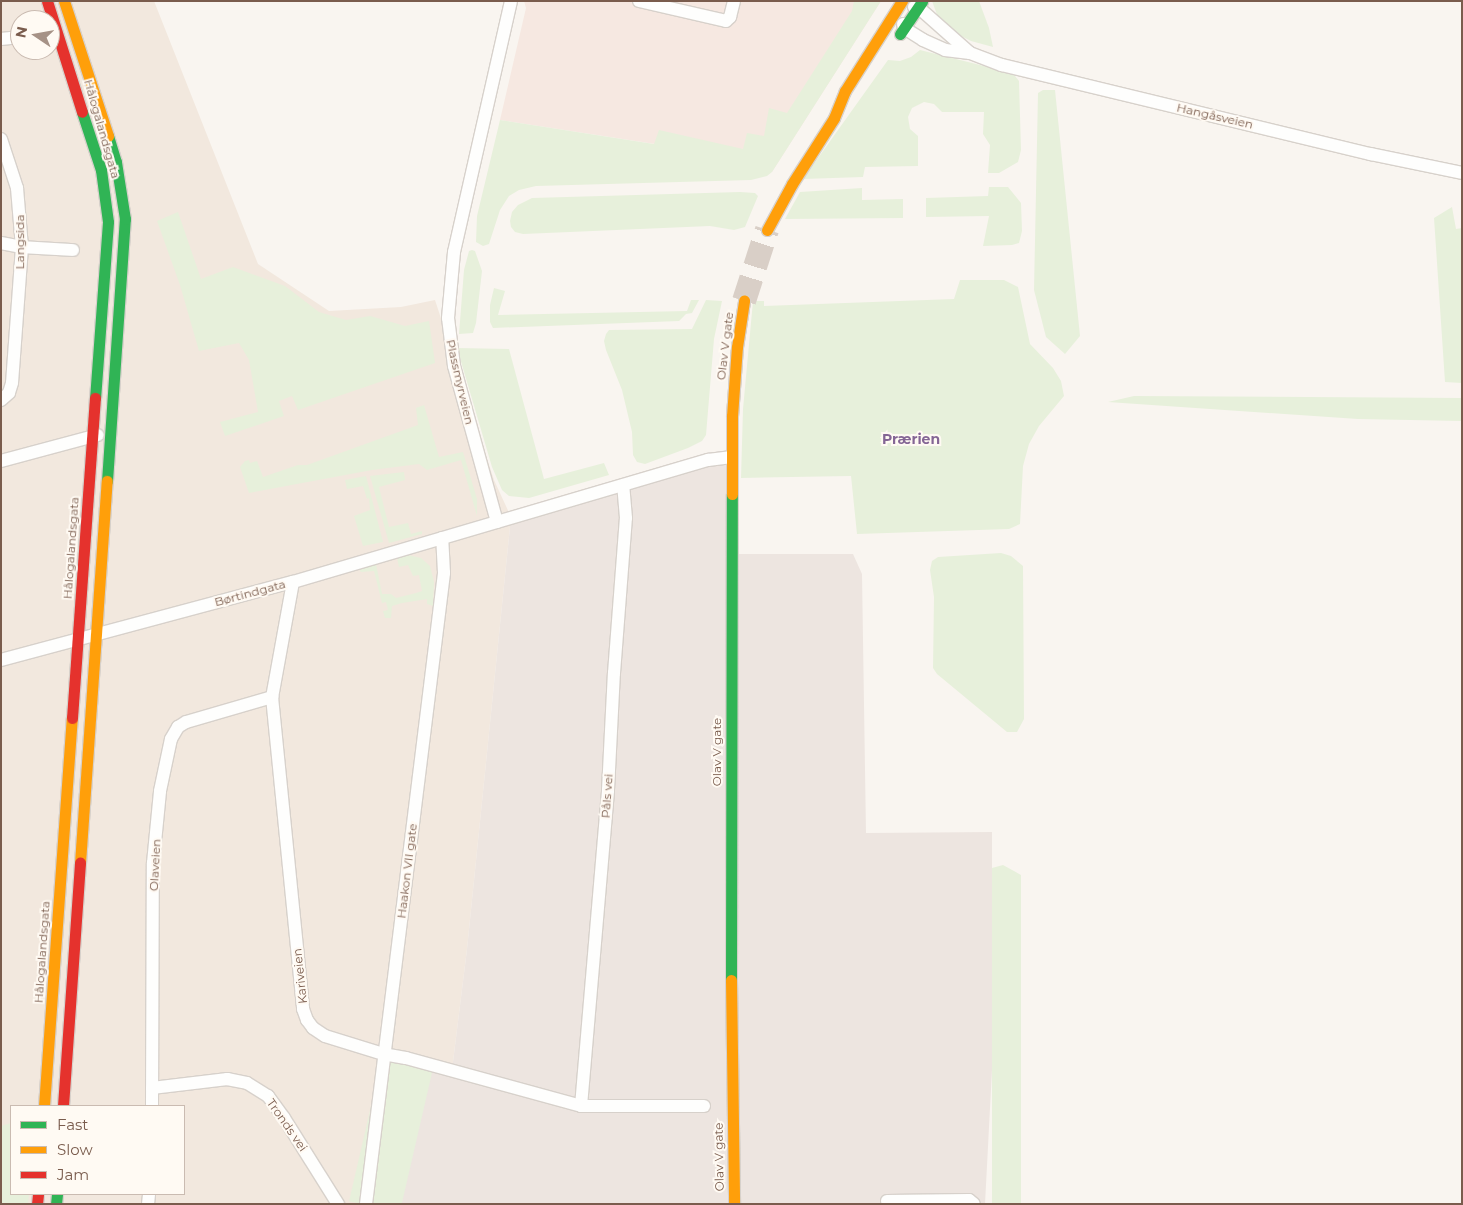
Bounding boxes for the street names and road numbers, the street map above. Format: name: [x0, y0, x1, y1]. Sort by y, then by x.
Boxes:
street label: Hålogalandsgata: [81, 78, 123, 180]
street label: Hangåsveien: [1175, 100, 1255, 132]
street label: Langsida: [13, 215, 27, 269]
street label: Olav V gate: [714, 311, 736, 381]
street label: Plassmyrveien: [443, 338, 477, 426]
street label: Hålogalandsgata: [60, 496, 82, 600]
street label: Børtindgata: [213, 577, 287, 609]
street label: Olav V gate: [710, 718, 724, 786]
street label: Påls vei: [598, 773, 616, 819]
street label: Haakon VII gate: [394, 823, 420, 919]
street label: Olaveien: [146, 838, 164, 892]
street label: Hålogalandsgata: [31, 900, 53, 1004]
street label: Kariveien: [290, 948, 310, 1004]
street label: Tronds vei: [264, 1096, 310, 1154]
street label: Olav V gate: [711, 1123, 727, 1191]

